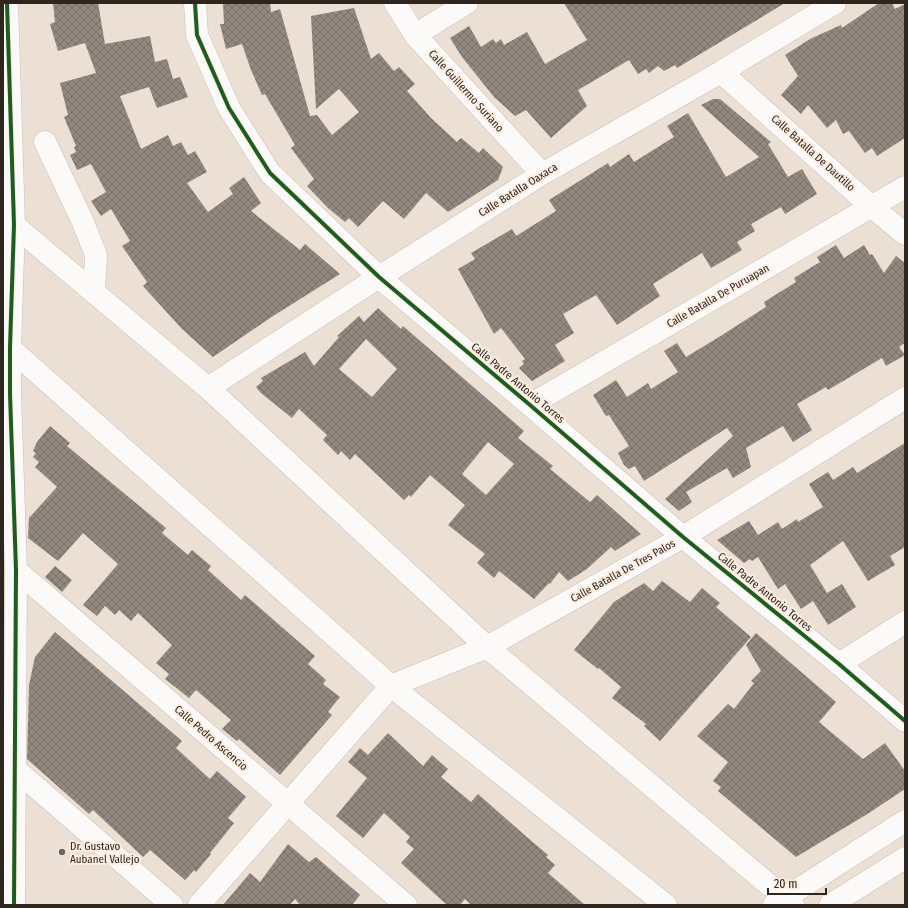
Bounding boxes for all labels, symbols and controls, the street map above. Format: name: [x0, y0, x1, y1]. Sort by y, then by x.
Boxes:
street label: Calle Guillermo Suriano: [426, 47, 506, 135]
street label: Calle Batalla De Dautillo: [768, 112, 858, 194]
street label: Calle Batalla Oaxaca: [476, 160, 560, 220]
street label: Calle Batalla De Puruapan: [665, 261, 771, 331]
street label: Calle Padre Antonio Torres: [469, 340, 568, 426]
street label: Calle Batalla De Tres Palos: [568, 537, 678, 605]
street label: Calle Padre Antonio Torres: [715, 550, 815, 634]
street label: Calle Pedro Ascencio: [172, 703, 250, 773]
place label: Dr. Gustavo Aubanel Vallejo: [70, 840, 140, 866]
marker: Dr. Gustavo Aubanel Vallejo: [57, 847, 67, 857]
scale bar: [768, 870, 826, 896]
text: 20 m: [774, 877, 798, 891]

